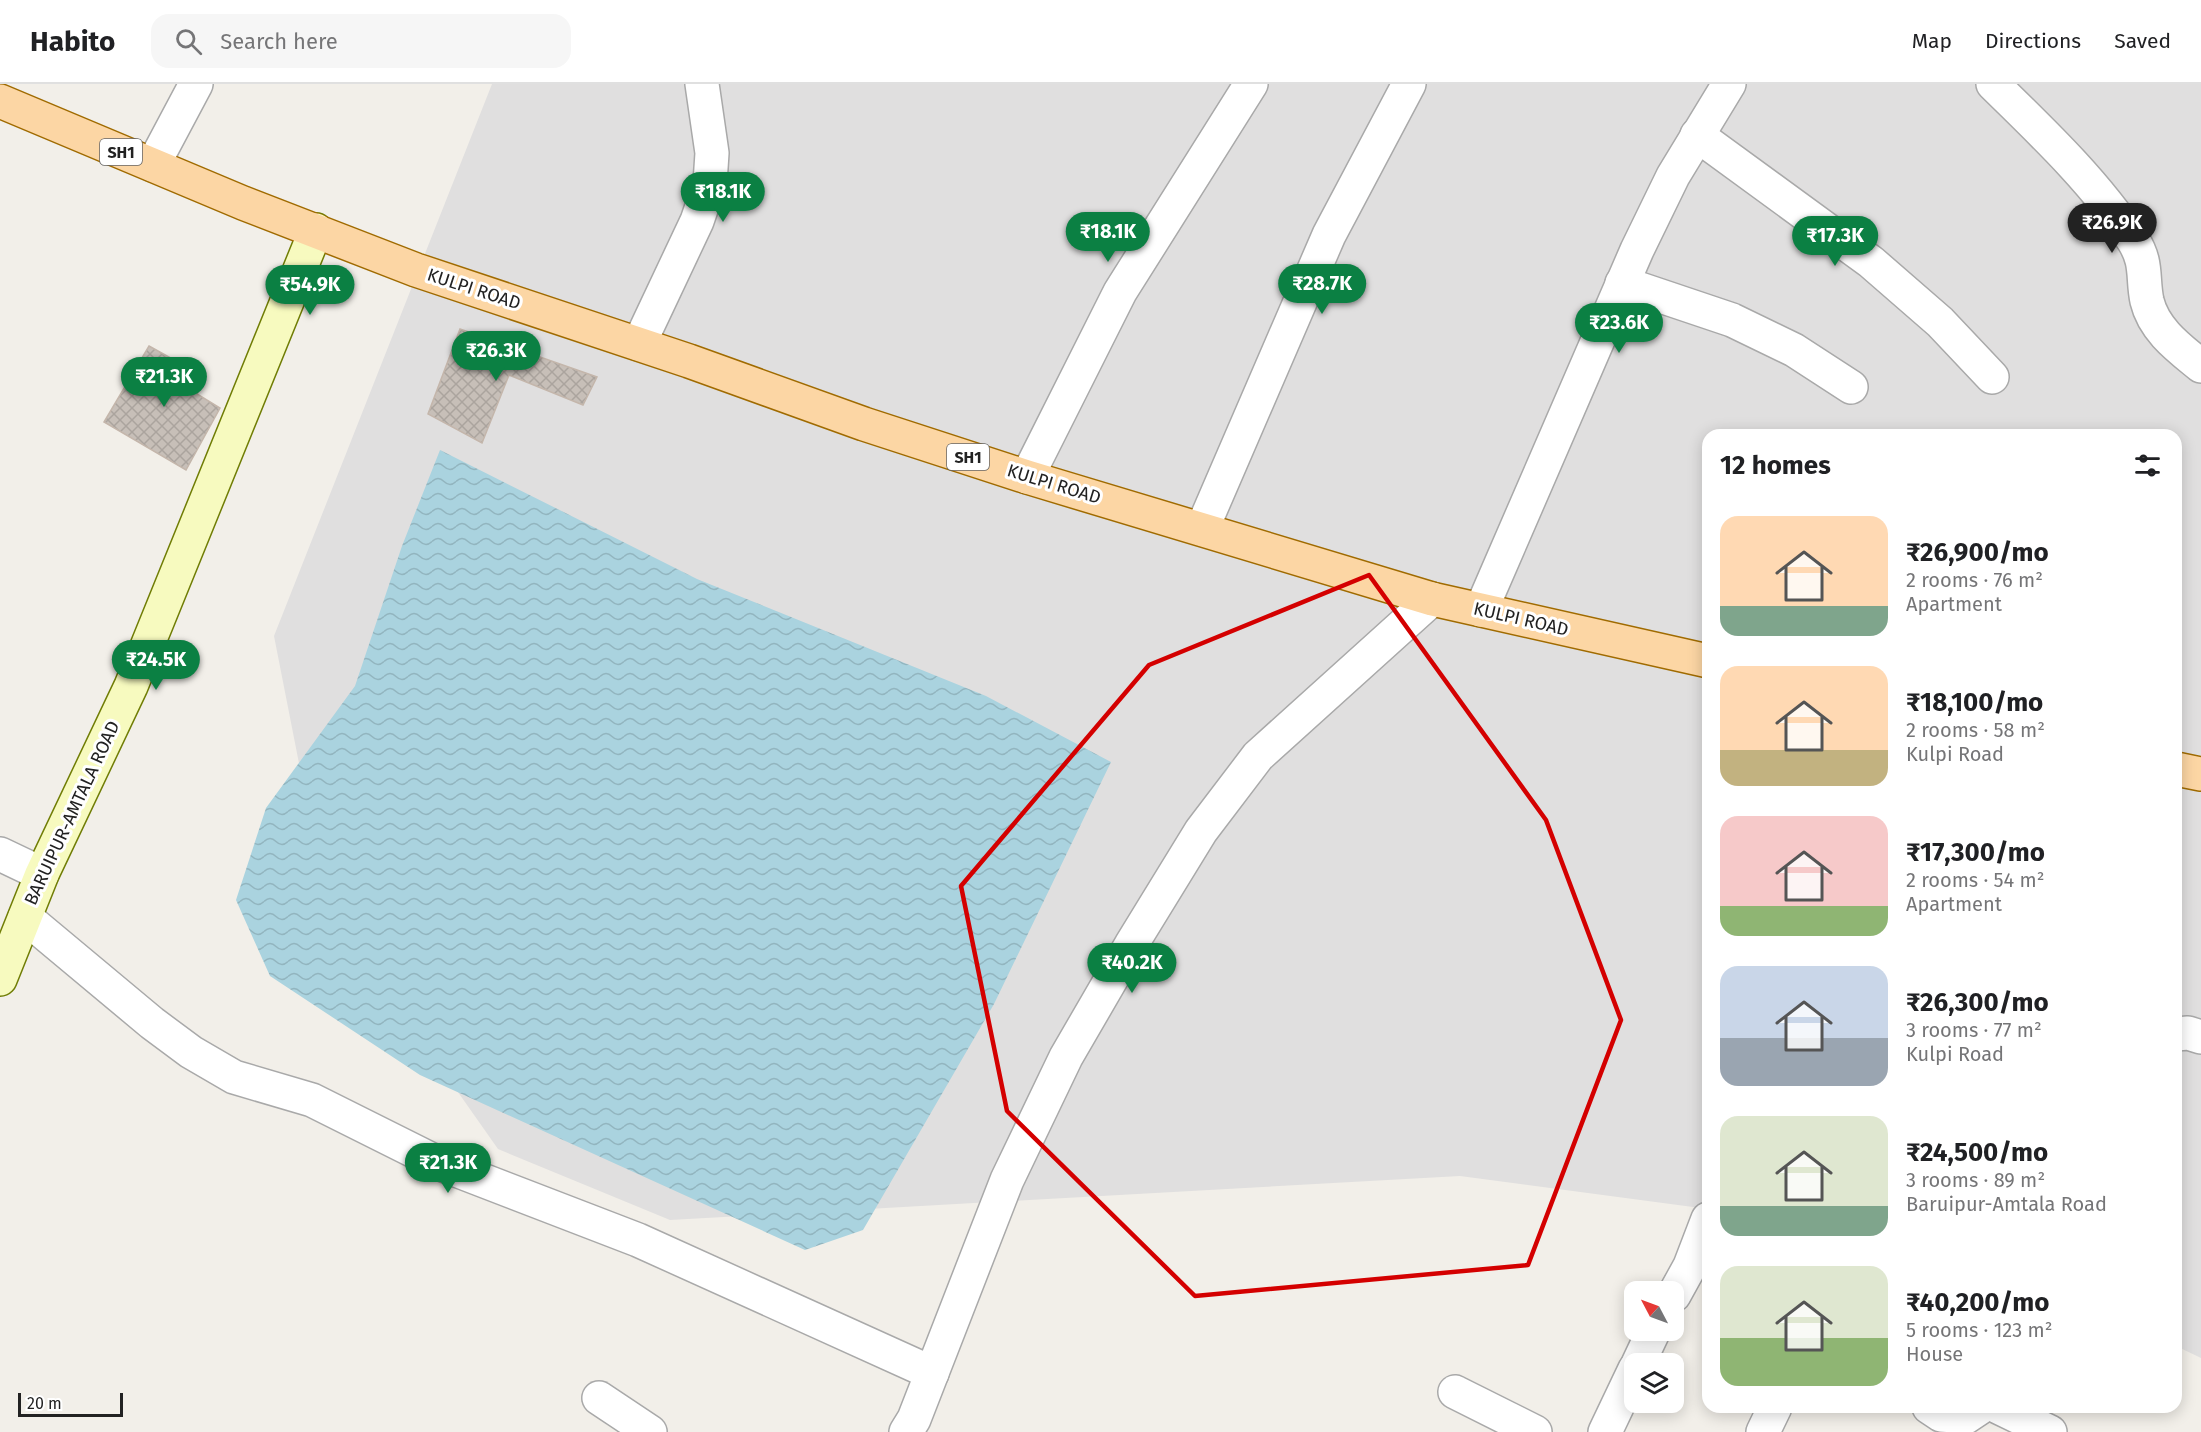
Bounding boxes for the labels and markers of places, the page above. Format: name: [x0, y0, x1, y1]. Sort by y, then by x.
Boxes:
pin: ₹18.1K: [674, 172, 772, 223]
pin: ₹26.9K: [2063, 203, 2161, 254]
pin: ₹18.1K: [1059, 212, 1157, 263]
pin: ₹17.3K: [1786, 216, 1884, 267]
pin: ₹28.7K: [1273, 264, 1371, 315]
pin: ₹54.9K: [261, 265, 359, 316]
pin: ₹23.6K: [1570, 303, 1668, 354]
pin: ₹26.3K: [447, 331, 545, 382]
pin: ₹21.3K: [115, 357, 213, 408]
pin: ₹24.5K: [107, 640, 205, 691]
pin: ₹40.2K: [1083, 943, 1181, 994]
pin: ₹21.3K: [399, 1143, 497, 1194]

